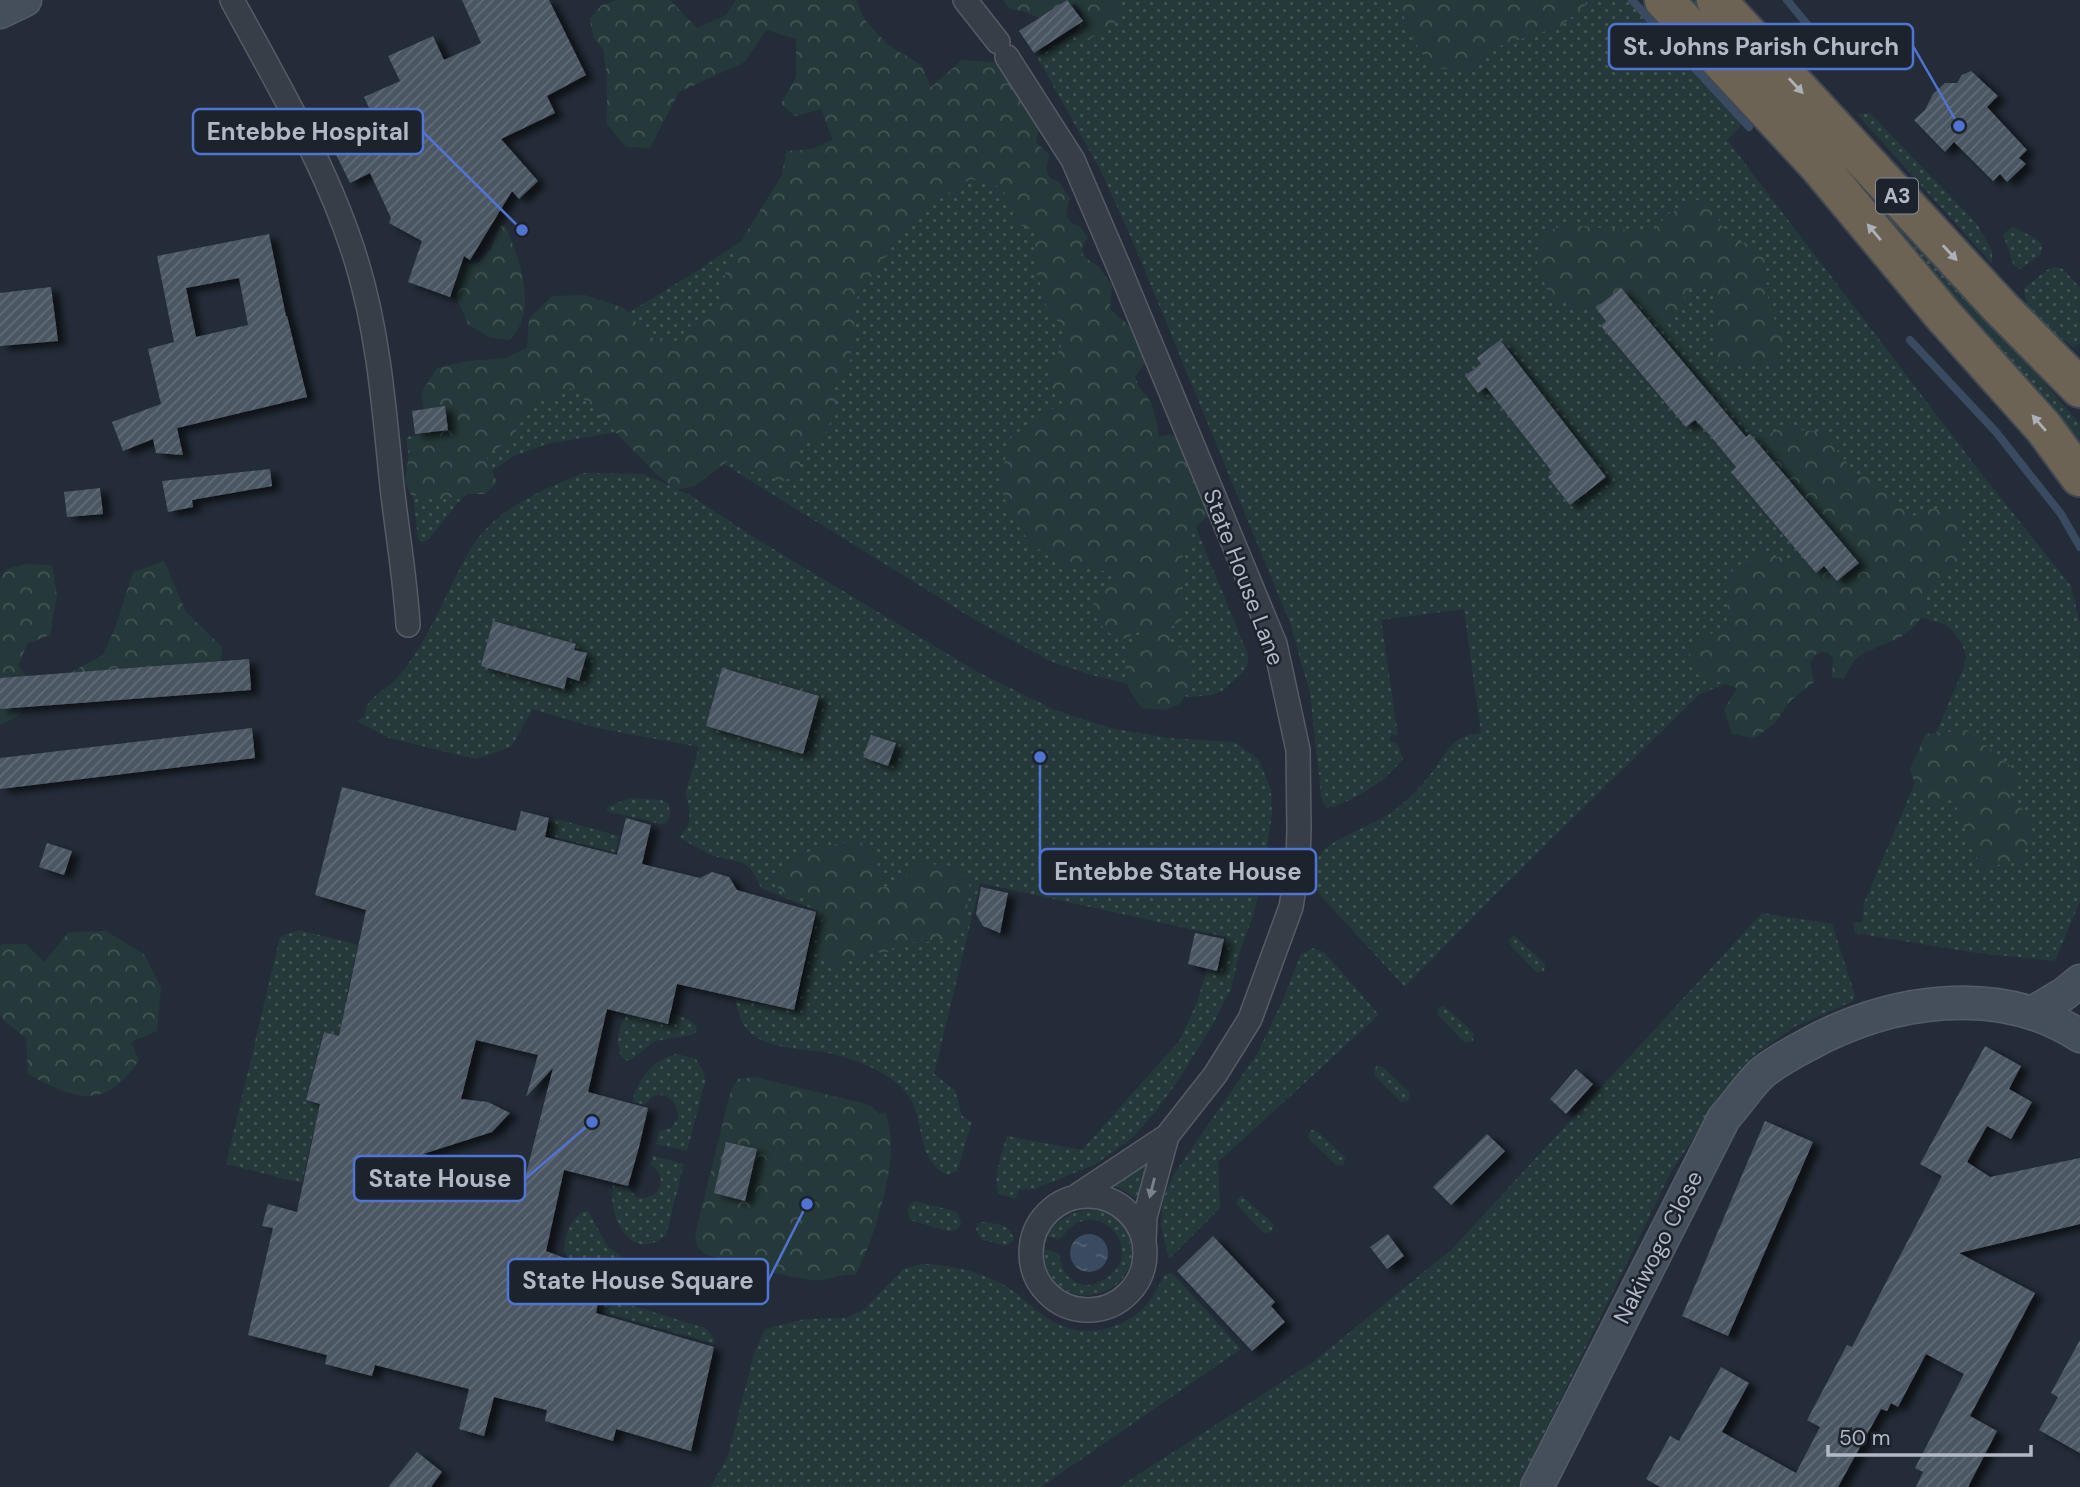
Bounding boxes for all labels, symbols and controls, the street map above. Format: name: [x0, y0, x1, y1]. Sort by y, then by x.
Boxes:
callout: St. Johns Parish Church: [1609, 24, 1913, 69]
text: St. Johns Parish Church: [1623, 31, 1899, 62]
one-way arrow: [1788, 77, 1804, 95]
callout: Entebbe Hospital: [193, 109, 423, 154]
text: Entebbe Hospital: [207, 116, 409, 147]
road number: A3: [1876, 178, 1918, 214]
one-way arrow: [1867, 224, 1882, 241]
one-way arrow: [1942, 244, 1958, 262]
one-way arrow: [2031, 414, 2047, 432]
street label: State House Lane: [1197, 485, 1291, 669]
callout: Entebbe State House: [1040, 849, 1316, 894]
text: Entebbe State House: [1054, 856, 1302, 887]
callout: State House: [354, 1156, 525, 1201]
text: State House: [369, 1163, 511, 1194]
street label: Nakiwogo Close: [1607, 1165, 1709, 1329]
one-way arrow: [1146, 1177, 1157, 1199]
callout: State House Square: [508, 1259, 768, 1304]
text: State House Square: [522, 1265, 754, 1296]
scale bar: [1828, 1414, 2031, 1458]
text: 50 m: [1839, 1424, 1890, 1452]

